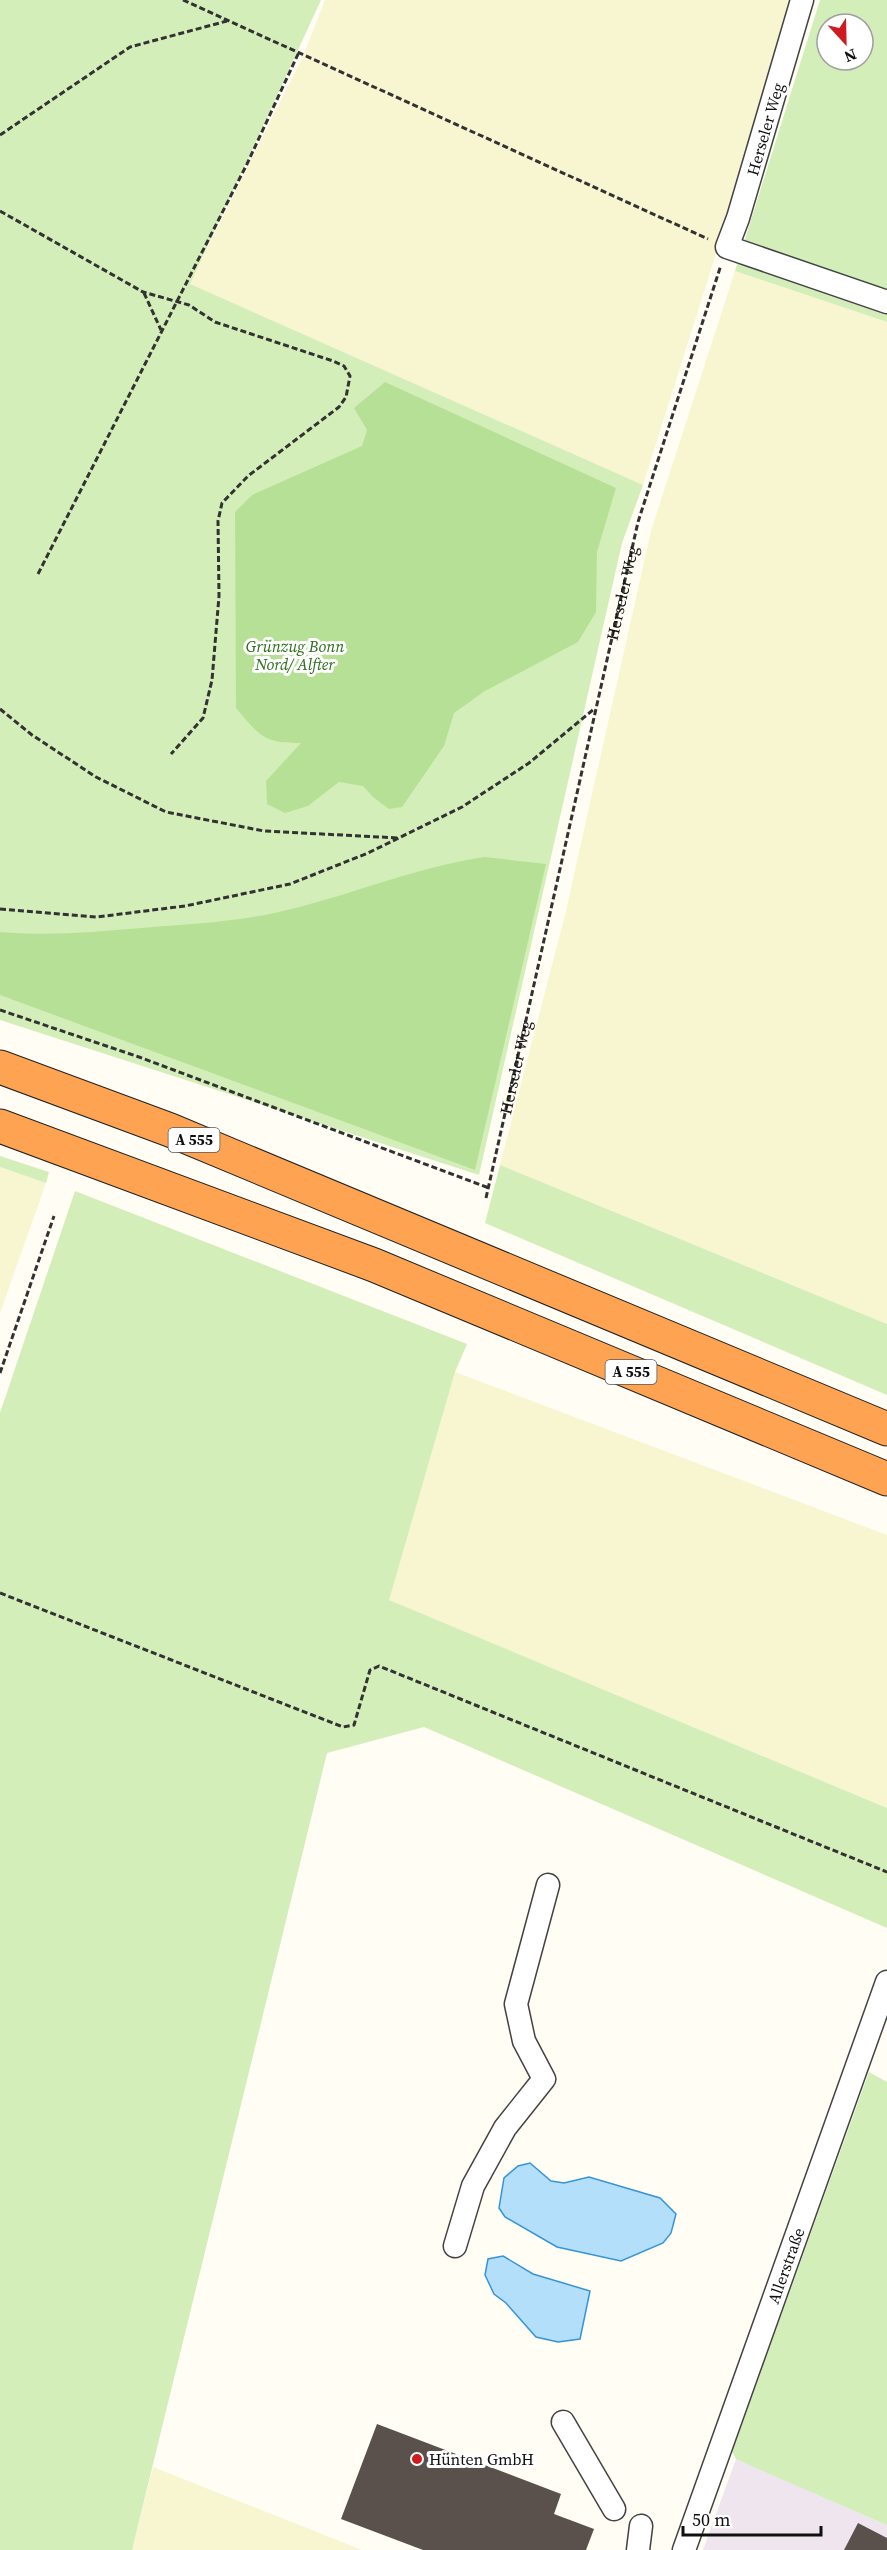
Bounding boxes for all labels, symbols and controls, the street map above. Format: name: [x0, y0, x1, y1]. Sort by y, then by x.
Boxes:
north arrow: [815, 12, 875, 72]
text: N: [841, 44, 860, 68]
street label: Herseler Weg: [741, 80, 789, 178]
street label: Herseler Weg: [601, 544, 643, 642]
park label: Grünzug Bonn Nord/ Alfter: [246, 635, 344, 675]
street label: Herseler Weg: [494, 1018, 537, 1116]
road number: A 555: [168, 1128, 220, 1152]
road number: A 555: [606, 1360, 656, 1384]
street label: Allerstraße: [762, 2224, 809, 2307]
place label: Hünten GmbH: [429, 2448, 534, 2470]
marker: Hünten GmbH: [410, 2452, 424, 2466]
scale bar: [683, 2499, 821, 2537]
text: 50 m: [692, 2507, 730, 2532]

